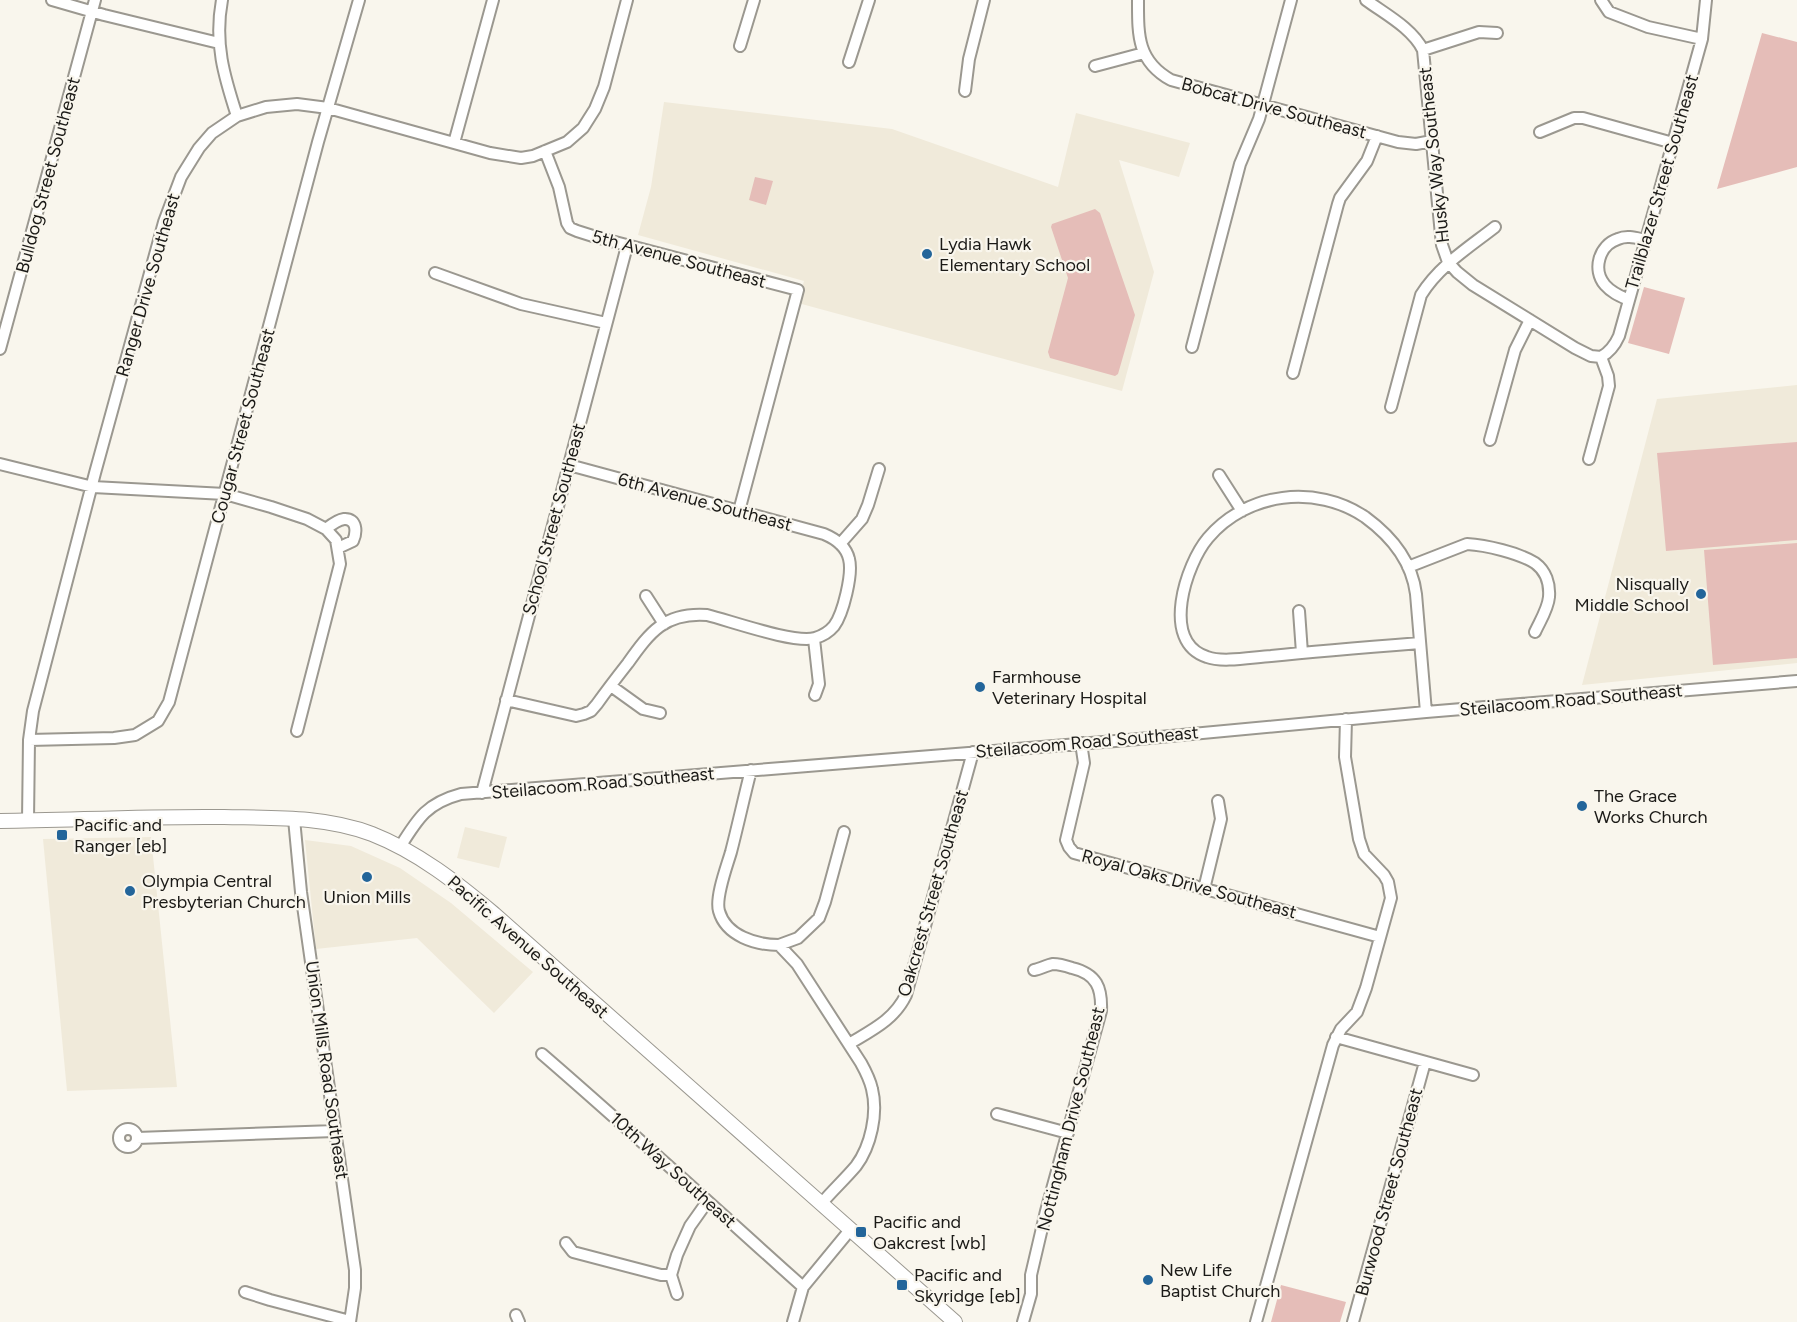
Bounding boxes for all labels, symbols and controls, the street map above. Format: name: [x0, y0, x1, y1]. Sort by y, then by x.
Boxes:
street label: Husky Way Southeast: [1414, 66, 1454, 244]
street label: Trailblazer Street Southeast: [1621, 72, 1703, 292]
street label: Bobcat Drive Southeast: [1179, 73, 1369, 143]
street label: Bulldog Street Southeast: [11, 74, 85, 276]
street label: Ranger Drive Southeast: [111, 190, 185, 379]
street label: 5th Avenue Southeast: [589, 225, 769, 293]
place label: Lydia Hawk Elementary School: [939, 233, 1090, 276]
marker: Lydia Hawk Elementary School: [920, 247, 934, 261]
street label: Cougar Street Southeast: [206, 326, 280, 526]
street label: School Street Southeast: [518, 421, 590, 617]
street label: 6th Avenue Southeast: [616, 468, 795, 536]
place label: Nisqually Middle School: [1575, 573, 1690, 616]
marker: Nisqually Middle School: [1694, 587, 1708, 601]
place label: Farmhouse Veterinary Hospital: [992, 666, 1147, 709]
street label: Steilacoom Road Southeast: [1459, 679, 1684, 721]
marker: Farmhouse Veterinary Hospital: [973, 680, 987, 694]
street label: Steilacoom Road Southeast: [975, 721, 1200, 763]
street label: Steilacoom Road Southeast: [491, 762, 716, 804]
place label: The Grace Works Church: [1594, 785, 1708, 828]
street label: Oakcrest Street Southeast: [893, 787, 973, 999]
marker: The Grace Works Church: [1575, 799, 1589, 813]
place label: Pacific and Ranger [eb]: [74, 814, 167, 857]
marker: Pacific and Ranger [eb]: [55, 828, 69, 842]
street label: Royal Oaks Drive Southeast: [1079, 845, 1299, 923]
place label: Olympia Central Presbyterian Church: [142, 870, 306, 913]
marker: Union Mills: [360, 870, 374, 884]
street label: Pacific Avenue Southeast: [443, 871, 613, 1023]
marker: Olympia Central Presbyterian Church: [123, 884, 137, 898]
place label: Union Mills: [323, 886, 411, 908]
street label: Union Mills Road Southeast: [301, 959, 353, 1181]
street label: Nottingham Drive Southeast: [1032, 1004, 1110, 1233]
street label: Burwood Street Southeast: [1351, 1085, 1427, 1298]
street label: 10th Way Southeast: [605, 1108, 741, 1233]
place label: Pacific and Oakcrest [wb]: [873, 1211, 986, 1254]
marker: Pacific and Oakcrest [wb]: [854, 1225, 868, 1239]
place label: New Life Baptist Church: [1160, 1259, 1280, 1302]
place label: Pacific and Skyridge [eb]: [914, 1264, 1021, 1307]
marker: New Life Baptist Church: [1141, 1273, 1155, 1287]
marker: Pacific and Skyridge [eb]: [895, 1278, 909, 1292]

